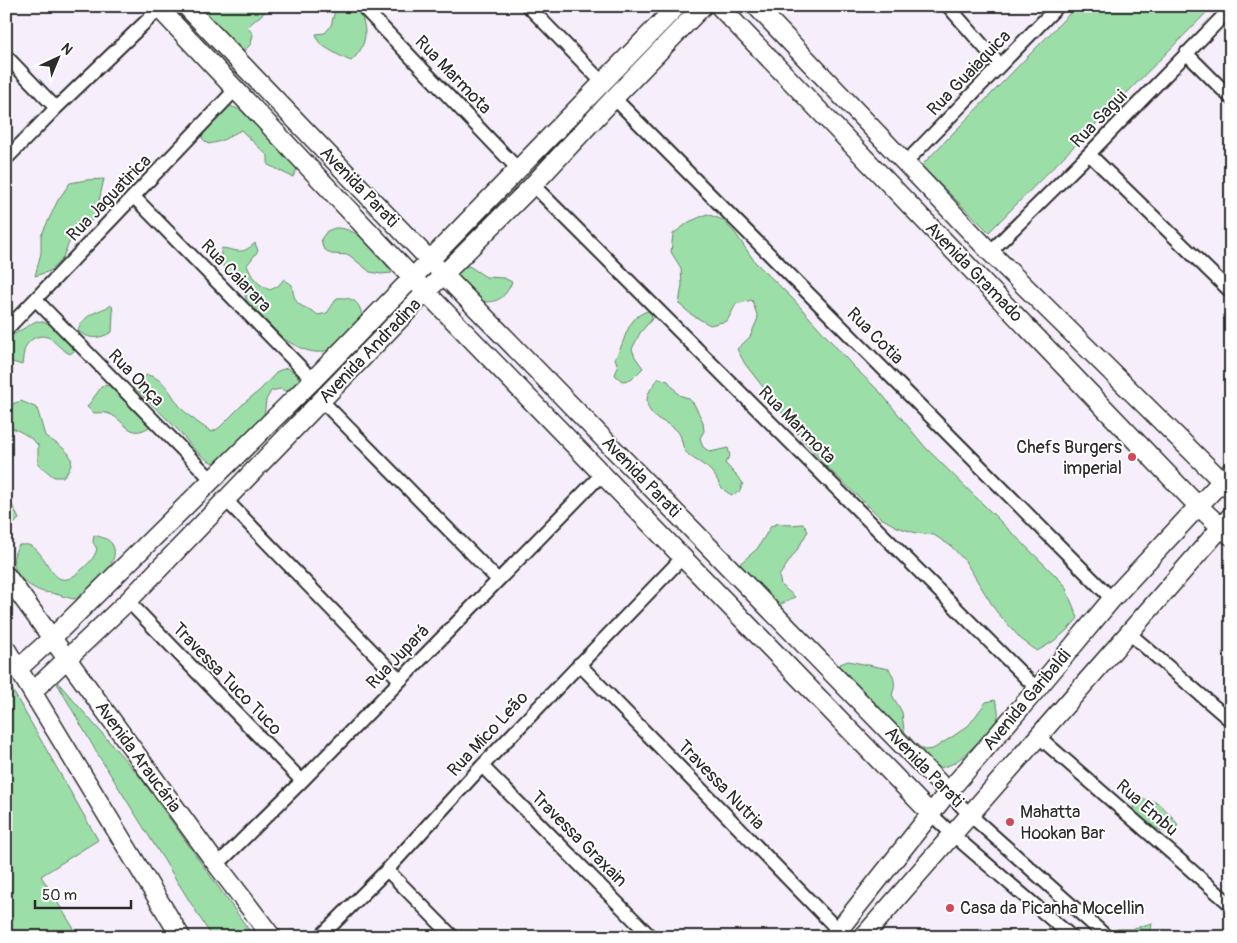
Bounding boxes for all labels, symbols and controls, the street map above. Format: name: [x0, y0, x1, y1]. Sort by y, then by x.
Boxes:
street label: Rua Guaiaquica: [922, 25, 1016, 121]
street label: Rua Marmota: [410, 31, 496, 119]
north arrow: [32, 32, 82, 82]
text: N: [57, 40, 76, 58]
street label: Rua Sagui: [1066, 85, 1132, 153]
street label: Avenida Parati: [315, 142, 403, 232]
street label: Rua Jaguatirica: [62, 150, 156, 246]
street label: Avenida Gramado: [920, 217, 1028, 327]
street label: Rua Caiarara: [196, 235, 276, 317]
street label: Avenida Andradina: [314, 294, 426, 408]
street label: Rua Cotia: [842, 303, 908, 369]
street label: Rua Onça: [103, 344, 169, 412]
street label: Rua Marmota: [753, 381, 841, 469]
street label: Avenida Parati: [597, 432, 685, 522]
place label: Chefs Burgers imperial: [1016, 436, 1122, 480]
marker: Chefs Burgers imperial: [1126, 451, 1138, 463]
street label: Travessa Tuco Tuco: [167, 618, 287, 741]
street label: Rua Jupará: [362, 620, 434, 694]
street label: Avenida Garibaldi: [978, 645, 1076, 755]
street label: Rua Mico Leão: [443, 686, 534, 782]
street label: Avenida Araucária: [90, 697, 186, 817]
street label: Avenida Parati: [880, 722, 968, 812]
street label: Travessa Nutria: [672, 735, 770, 835]
street label: Rua Embu: [1111, 775, 1183, 841]
street label: Travessa Graxain: [526, 786, 632, 892]
place label: Mahatta Hookan Bar: [1020, 801, 1106, 845]
marker: Mahatta Hookan Bar: [1004, 816, 1016, 828]
scale bar: [35, 878, 131, 910]
text: 50 m: [42, 886, 77, 905]
place label: Casa da Picanha Mocellin: [960, 897, 1144, 920]
marker: Casa da Picanha Mocellin: [944, 902, 956, 914]

